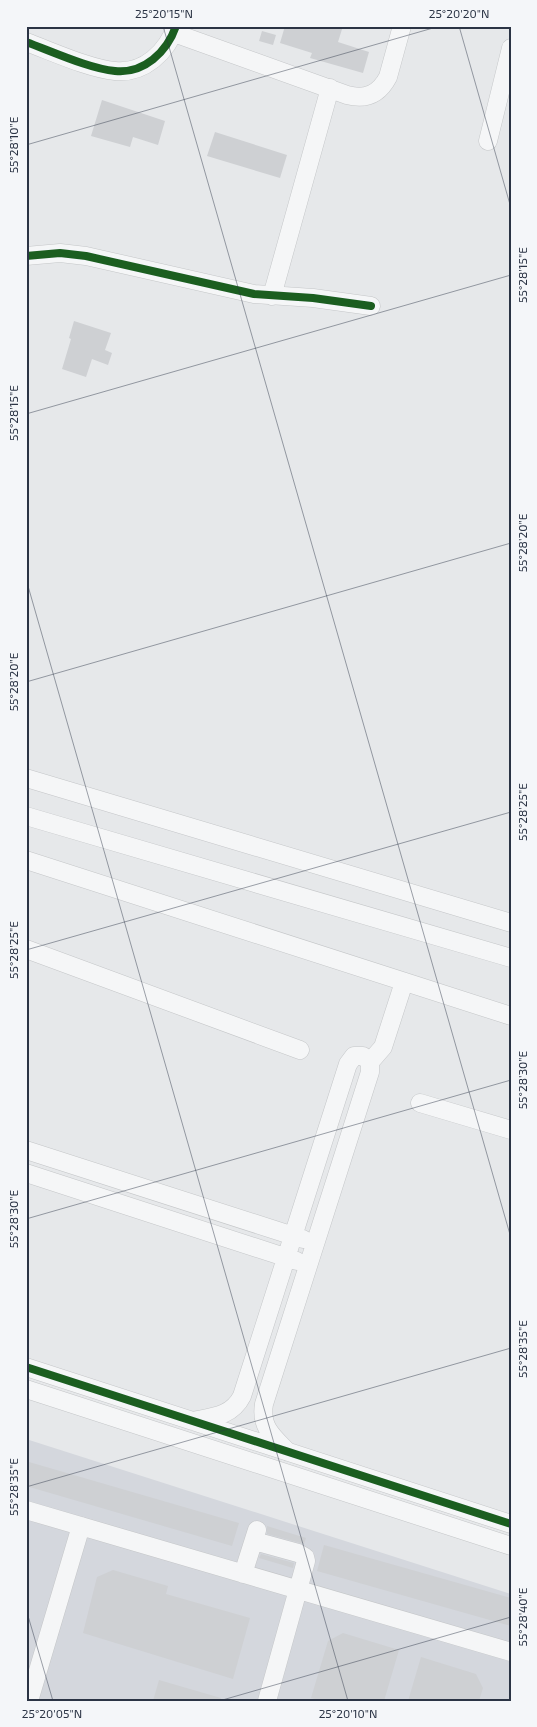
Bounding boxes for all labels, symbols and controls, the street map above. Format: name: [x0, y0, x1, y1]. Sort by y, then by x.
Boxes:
text: 25°20'15"N: [135, 6, 193, 20]
text: 25°20'20"N: [429, 6, 489, 20]
text: 55°28'10"E: [6, 116, 20, 173]
text: 55°28'15"E: [515, 247, 529, 303]
text: 55°28'15"E: [6, 385, 20, 441]
text: 55°28'20"E: [515, 513, 529, 572]
text: 55°28'20"E: [6, 652, 20, 711]
text: 55°28'25"E: [515, 783, 529, 841]
text: 55°28'25"E: [6, 921, 20, 979]
text: 55°28'30"E: [515, 1050, 529, 1109]
text: 55°28'30"E: [6, 1189, 20, 1248]
text: 55°28'35"E: [515, 1320, 529, 1378]
text: 55°28'35"E: [6, 1458, 20, 1516]
text: 55°28'40"E: [515, 1587, 529, 1647]
text: 25°20'05"N: [22, 1706, 82, 1720]
text: 25°20'10"N: [319, 1706, 377, 1720]

